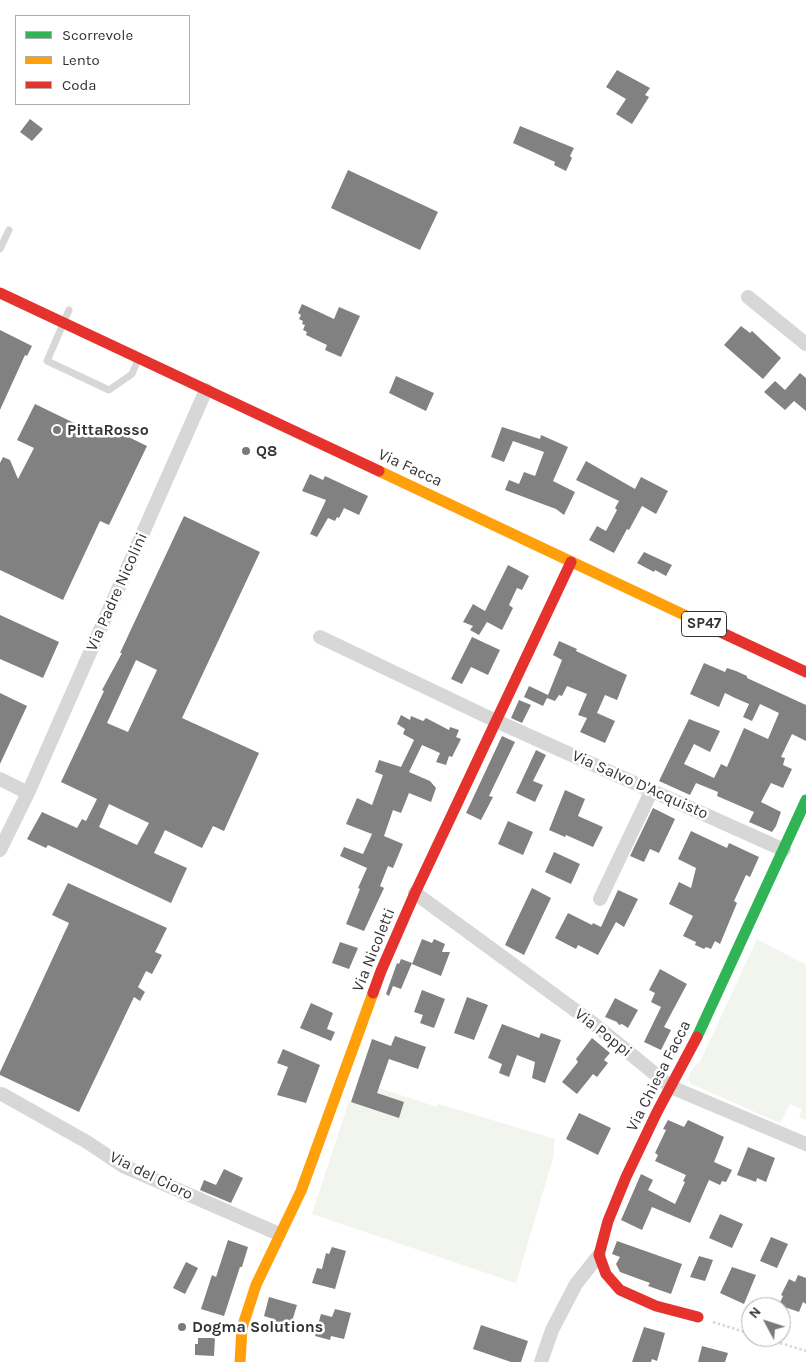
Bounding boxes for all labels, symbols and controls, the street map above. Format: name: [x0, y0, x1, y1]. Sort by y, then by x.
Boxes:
legend: [15, 15, 190, 105]
text: Scorrevole: [62, 26, 133, 44]
text: Lento: [62, 51, 100, 69]
text: Coda: [62, 76, 97, 94]
place label: PittaRosso: [67, 420, 149, 440]
marker: PittaRosso: [51, 424, 63, 436]
place label: Q8: [256, 441, 277, 461]
marker: Q8: [240, 445, 252, 457]
street label: Via Facca: [375, 445, 445, 491]
street label: Via Padre Nicolini: [82, 530, 152, 654]
road number: SP47: [682, 612, 726, 636]
street label: Via Salvo D'Acquisto: [569, 746, 711, 824]
street label: Via Nicoletti: [349, 905, 399, 995]
street label: Via Poppi: [571, 1005, 635, 1061]
street label: Via Chiesa Facca: [623, 1017, 695, 1135]
street label: Via del Cioro: [106, 1148, 196, 1204]
north arrow: [741, 1297, 791, 1347]
text: N: [745, 1303, 765, 1322]
place label: Dogma Solutions: [192, 1317, 323, 1337]
marker: Dogma Solutions: [176, 1321, 188, 1333]

